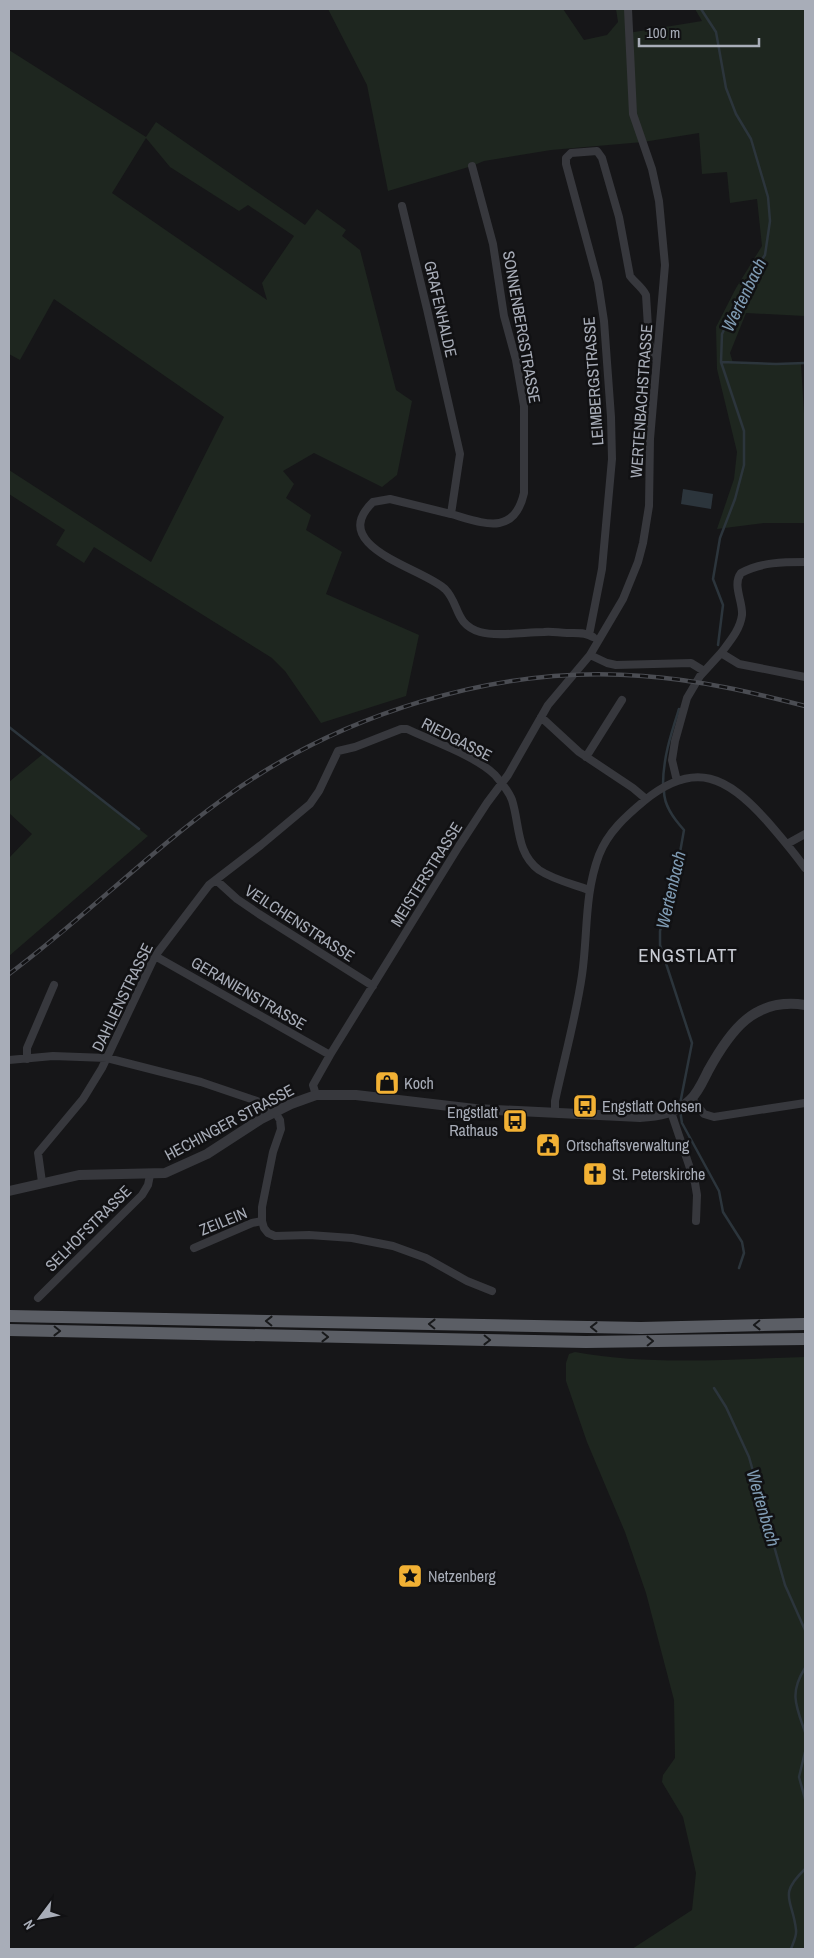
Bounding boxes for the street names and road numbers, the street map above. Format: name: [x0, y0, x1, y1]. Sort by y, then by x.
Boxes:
street label: SONNENBERGSTRASSE: [498, 249, 546, 405]
street label: GRAFENHALDE: [419, 259, 463, 359]
street label: LEIMBERGSTRASSE: [578, 316, 608, 446]
street label: WERTENBACHSTRASSE: [625, 323, 657, 479]
street label: RIEDGASSE: [418, 712, 496, 766]
street label: MEISTERSTRASSE: [385, 817, 467, 931]
street label: VEILCHENSTRASSE: [241, 879, 359, 967]
street label: DAHLIENSTRASSE: [86, 939, 158, 1055]
street label: GERANIENSTRASSE: [187, 951, 311, 1035]
street label: HECHINGER STRASSE: [160, 1079, 298, 1165]
street label: SELHOFSTRASSE: [40, 1180, 136, 1276]
street label: ZEILEIN: [196, 1202, 250, 1240]

